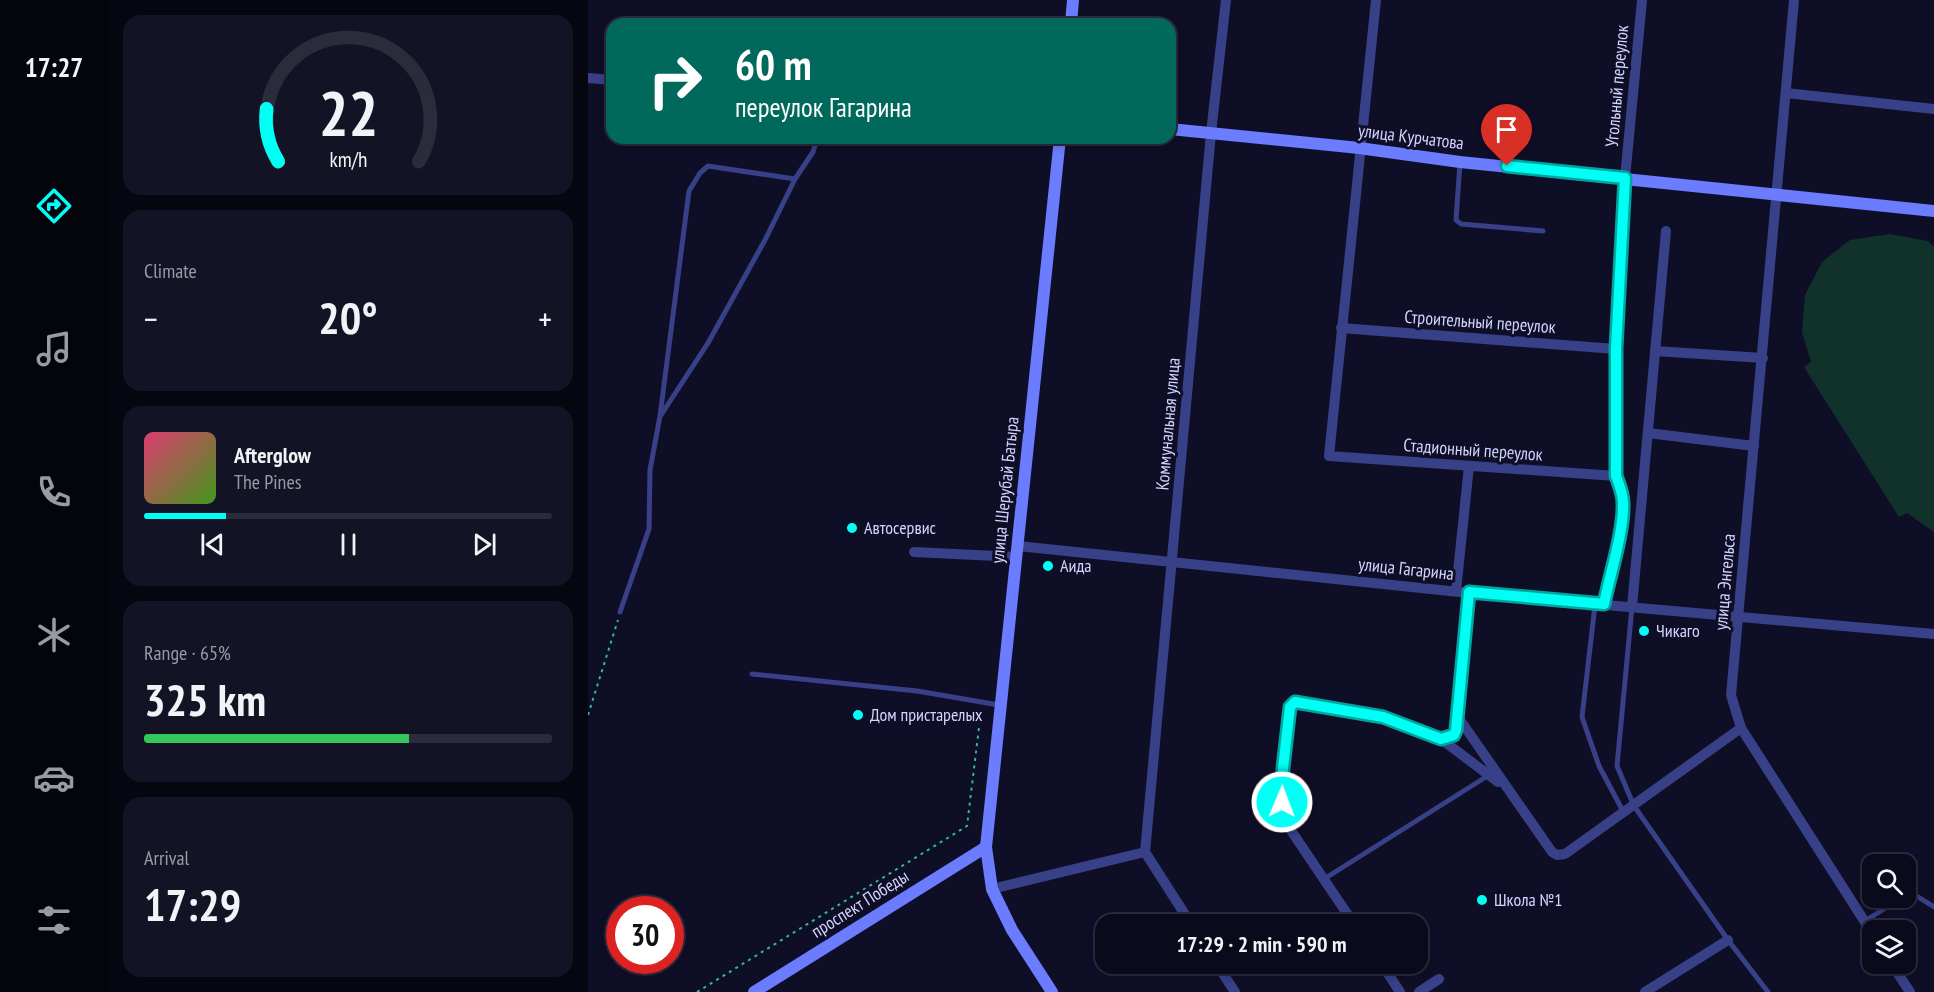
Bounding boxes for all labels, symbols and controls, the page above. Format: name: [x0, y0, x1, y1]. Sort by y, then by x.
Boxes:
street label: Угольный переулок: [1600, 24, 1633, 148]
text: 60 m: [735, 37, 812, 92]
icon: right: [636, 42, 714, 120]
text: 17:27: [25, 50, 83, 84]
text: 22: [318, 72, 378, 153]
text: переулок Гагарина: [735, 90, 912, 124]
pin: [1481, 104, 1532, 166]
icon: arrive: [1490, 113, 1523, 146]
street label: улица Курчатова: [1357, 119, 1465, 154]
text: km/h: [329, 146, 367, 174]
icon: directions: [33, 185, 75, 227]
text: Climate: [144, 258, 197, 284]
text: 20°: [318, 288, 378, 346]
text: −: [144, 297, 158, 340]
text: +: [538, 297, 552, 340]
street label: Строительный переулок: [1404, 305, 1556, 338]
icon: music: [33, 328, 75, 370]
street label: Коммунальная улица: [1150, 357, 1185, 491]
street label: улица Шерубай Батыра: [985, 415, 1024, 565]
street label: Стадионный переулок: [1403, 433, 1544, 466]
text: Afterglow: [234, 441, 311, 469]
text: The Pines: [234, 469, 301, 495]
icon: phone: [33, 471, 75, 513]
place label: Автосервис: [864, 516, 937, 539]
marker: Автосервис: [845, 521, 859, 535]
icon: previous: [196, 528, 229, 561]
icon: pause: [332, 528, 365, 561]
icon: next: [468, 528, 501, 561]
street label: улица Энгельса: [1709, 533, 1740, 631]
street label: улица Гагарина: [1357, 552, 1455, 585]
place label: Аида: [1060, 554, 1092, 577]
marker: Аида: [1041, 559, 1055, 573]
icon: climate: [33, 614, 75, 656]
place label: Чикаго: [1656, 619, 1700, 642]
marker: Чикаго: [1637, 624, 1651, 638]
text: Range · 65%: [144, 640, 231, 666]
text: 325 km: [144, 670, 266, 728]
place label: Дом пристарелых: [870, 703, 983, 726]
marker: Дом пристарелых: [851, 708, 865, 722]
icon: car: [33, 757, 75, 799]
position arrow: [1250, 770, 1314, 834]
text: Arrival: [144, 845, 189, 871]
map controls: [1862, 854, 1916, 974]
button: search: [1862, 854, 1916, 908]
street label: проспект Победы: [807, 864, 913, 943]
text: 17:29: [144, 875, 241, 933]
place label: Школа №1: [1494, 888, 1562, 911]
marker: Школа №1: [1475, 893, 1489, 907]
speed limit sign: 30: [606, 896, 684, 974]
icon: filters: [33, 899, 75, 941]
button: layers: [1862, 920, 1916, 974]
text: 17:29 · 2 min · 590 m: [1176, 930, 1347, 958]

